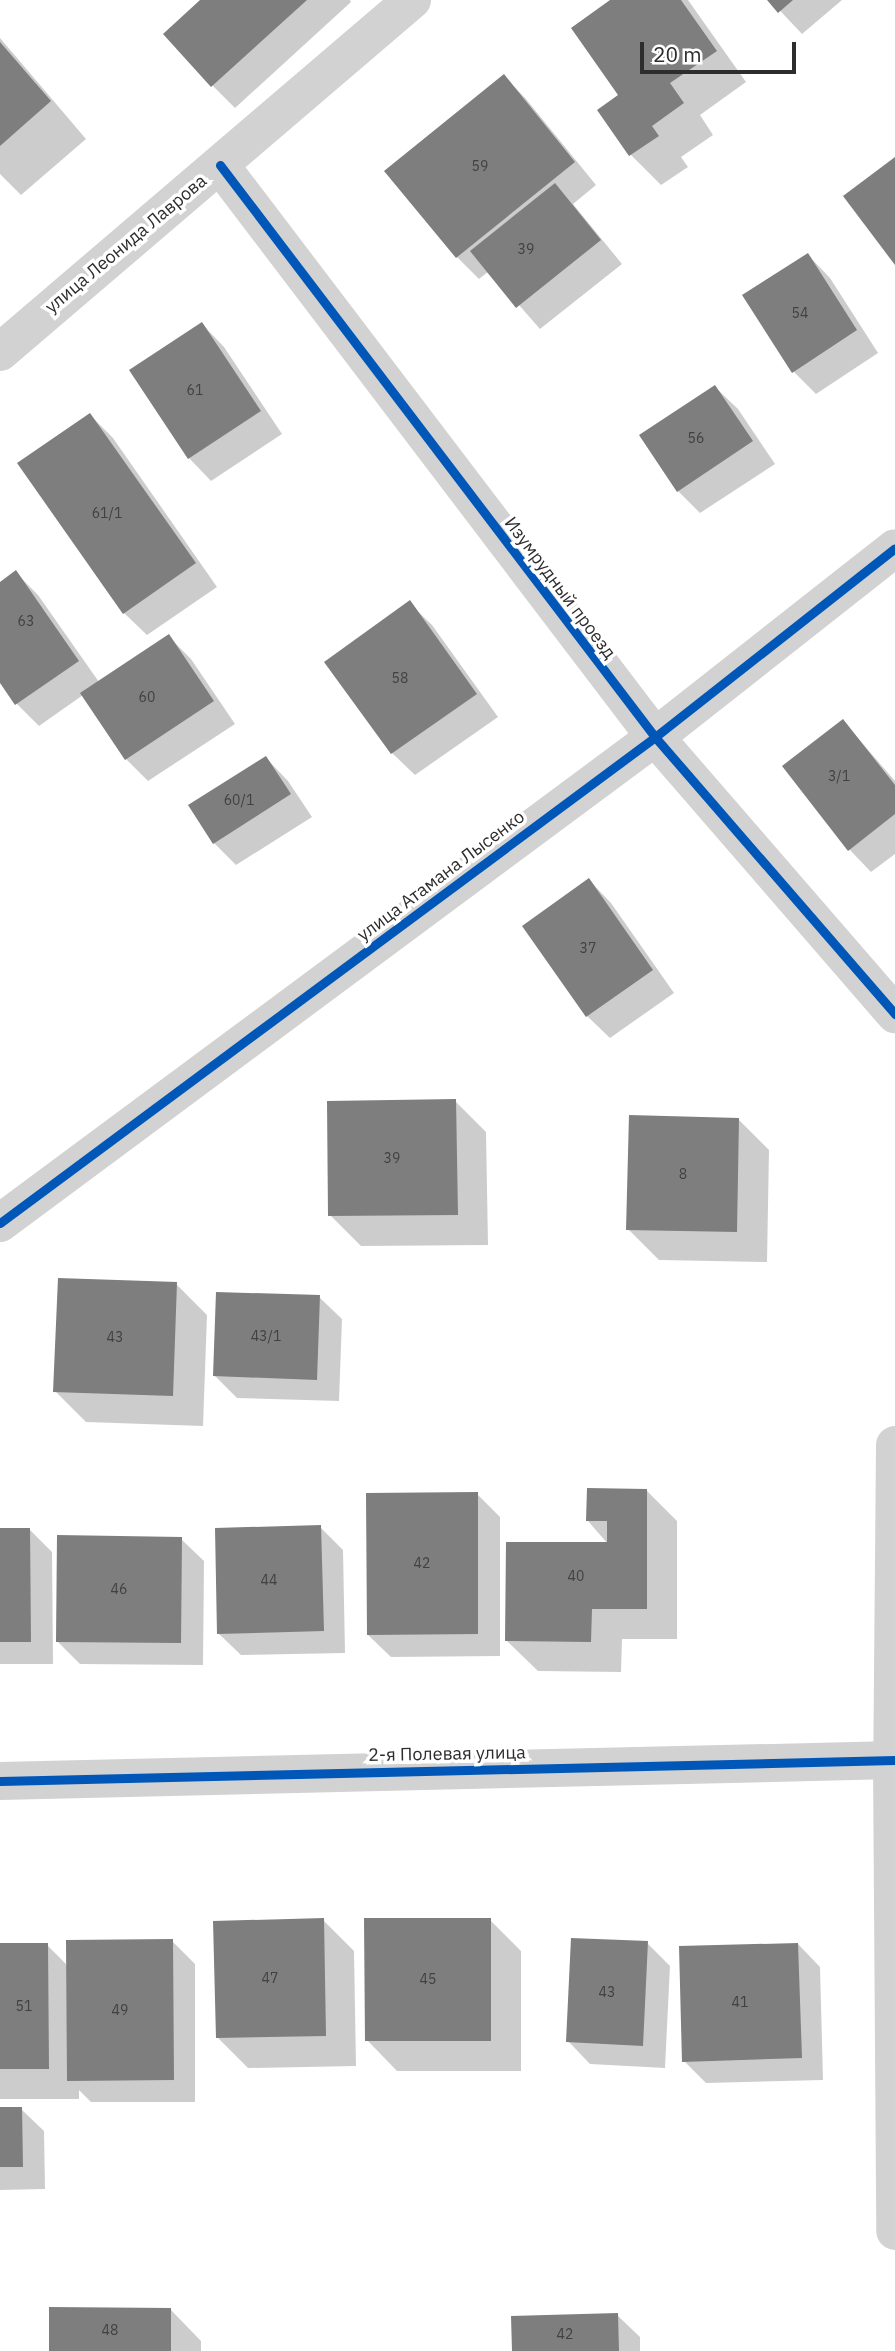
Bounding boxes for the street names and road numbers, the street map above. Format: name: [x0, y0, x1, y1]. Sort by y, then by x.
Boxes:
street label: улица Леонида Лаврова: [41, 170, 211, 318]
street label: Изумрудный проезд: [500, 513, 620, 663]
street label: улица Атамана Лысенко: [353, 806, 529, 946]
street label: 2-я Полевая улица: [368, 1742, 526, 1766]

